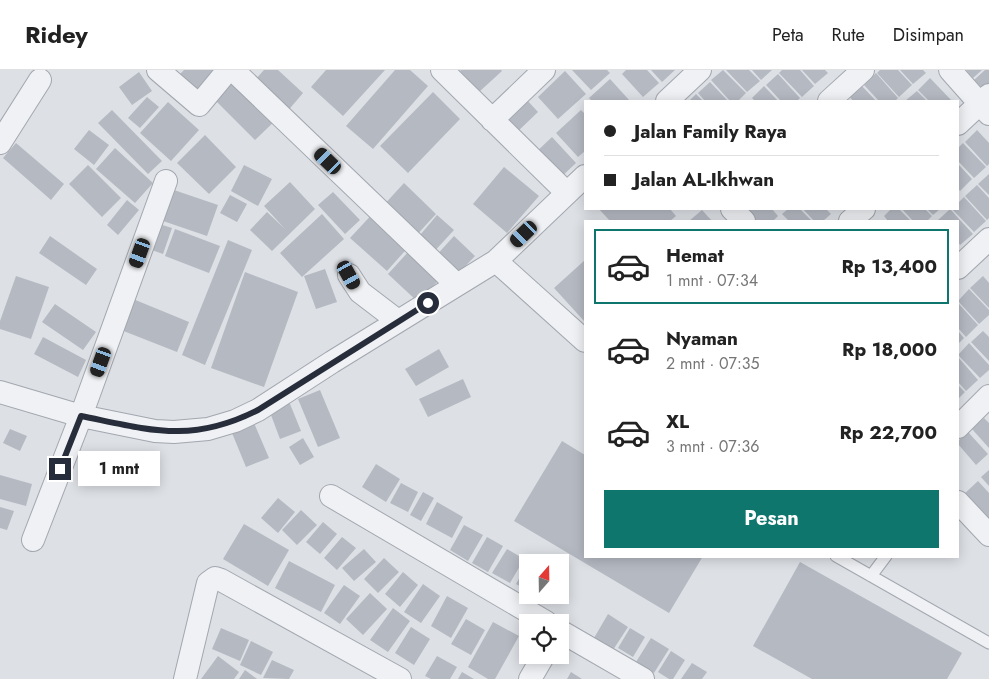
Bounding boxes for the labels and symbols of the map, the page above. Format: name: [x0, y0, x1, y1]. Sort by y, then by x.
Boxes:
car: [311, 145, 344, 177]
car: [507, 218, 540, 250]
car: [127, 236, 152, 270]
car: [335, 258, 362, 292]
route start: [417, 292, 439, 314]
car: [88, 345, 113, 379]
callout: 1 mnt: [78, 452, 160, 486]
route end: [49, 458, 71, 480]
north arrow: [519, 554, 569, 604]

